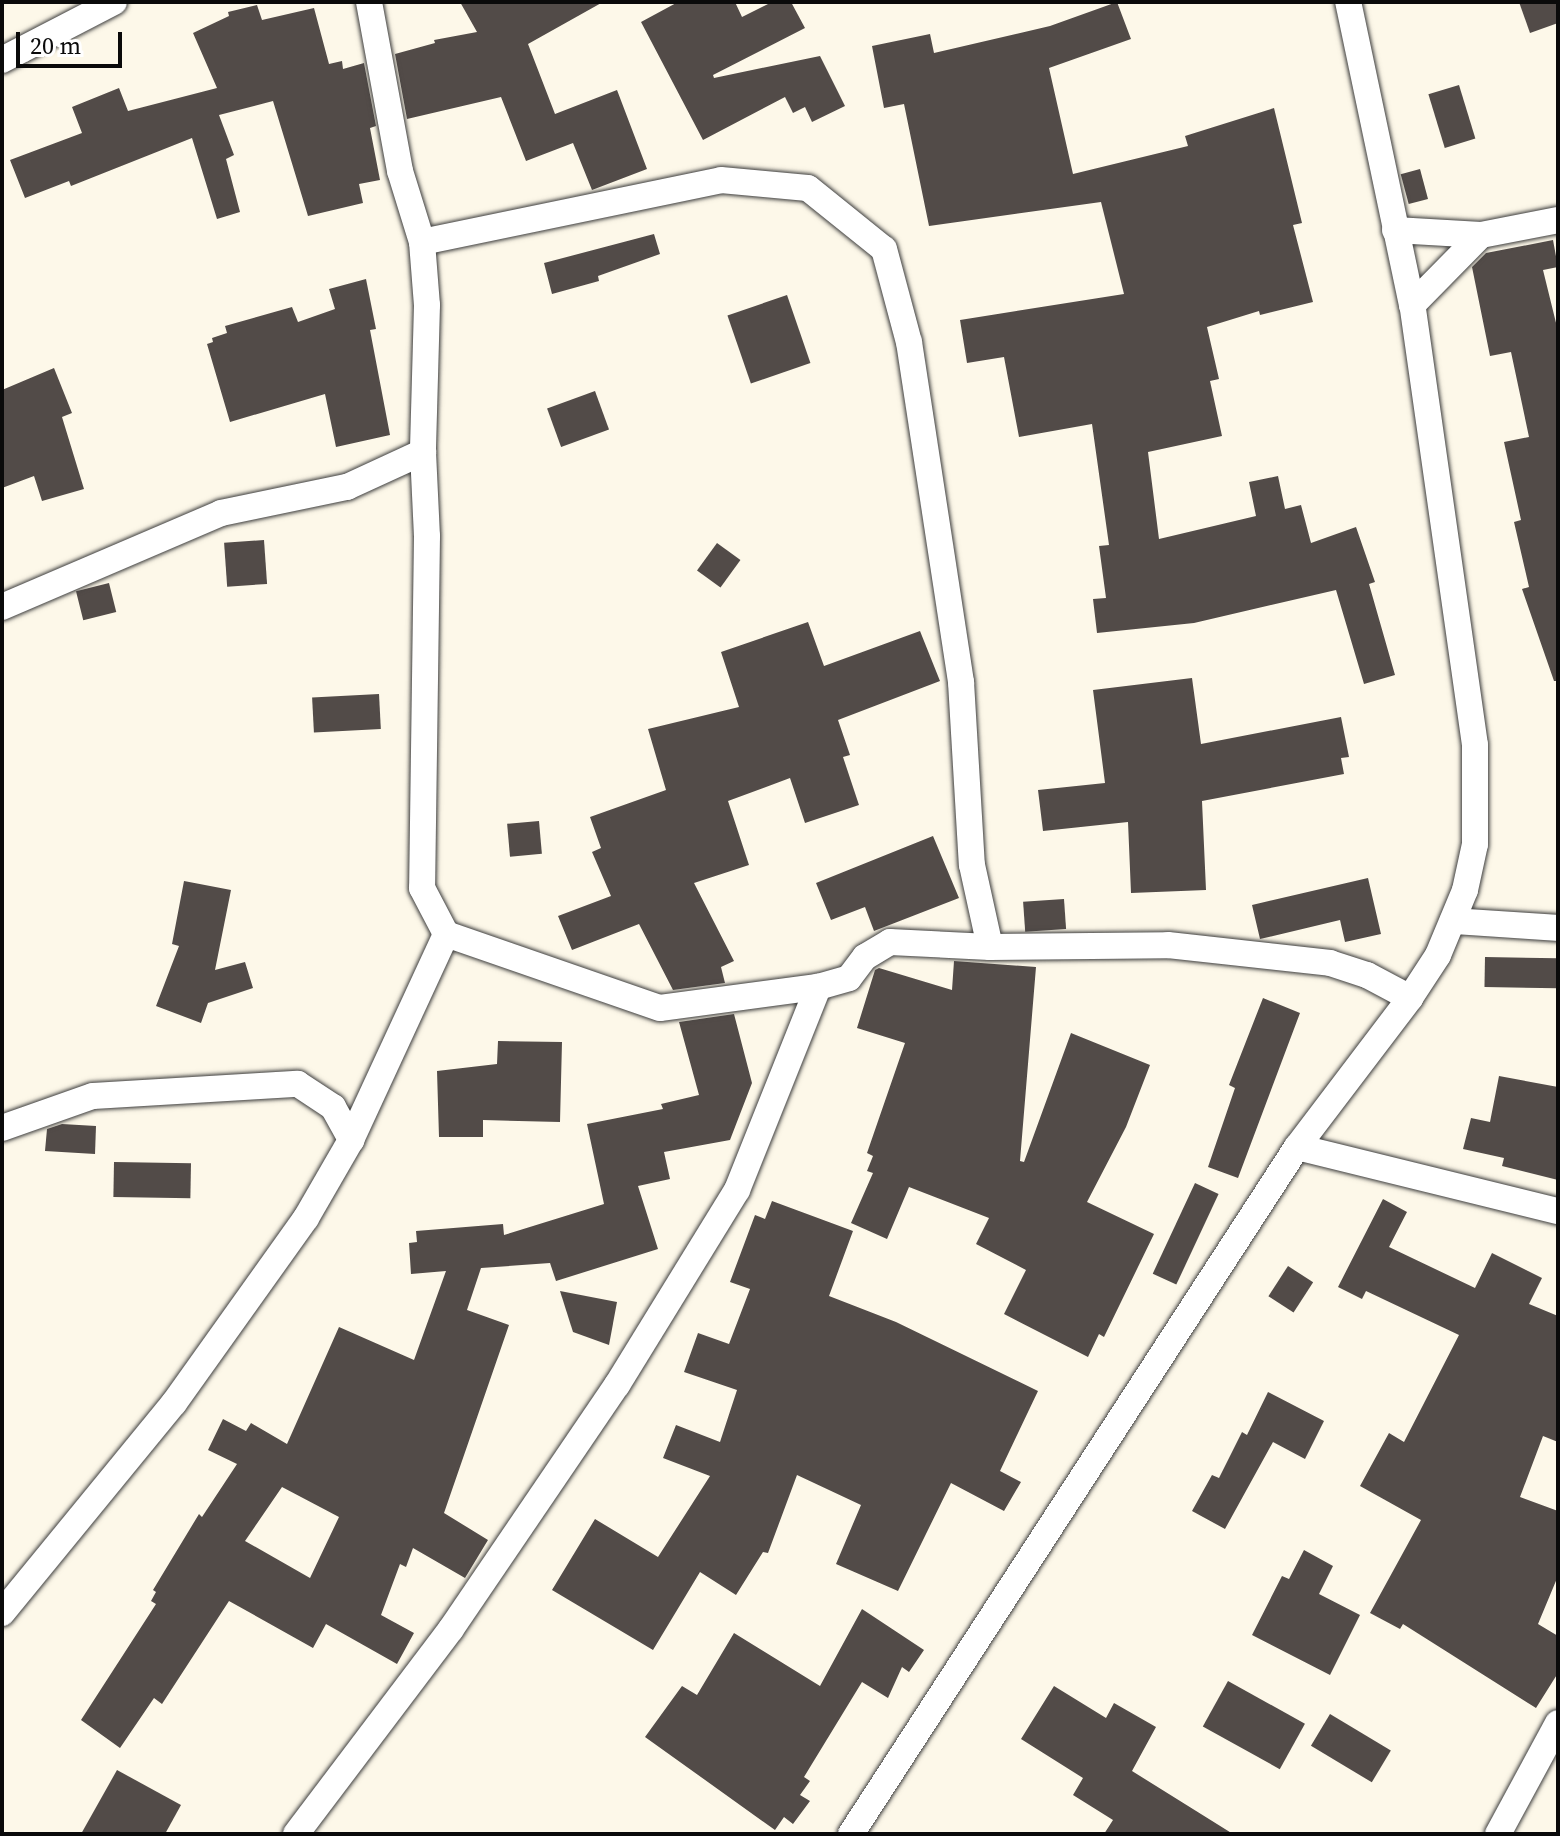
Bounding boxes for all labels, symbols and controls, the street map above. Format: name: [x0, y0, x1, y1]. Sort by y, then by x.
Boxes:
scale bar: [20, 16, 126, 66]
text: 20 m: [30, 29, 81, 62]

